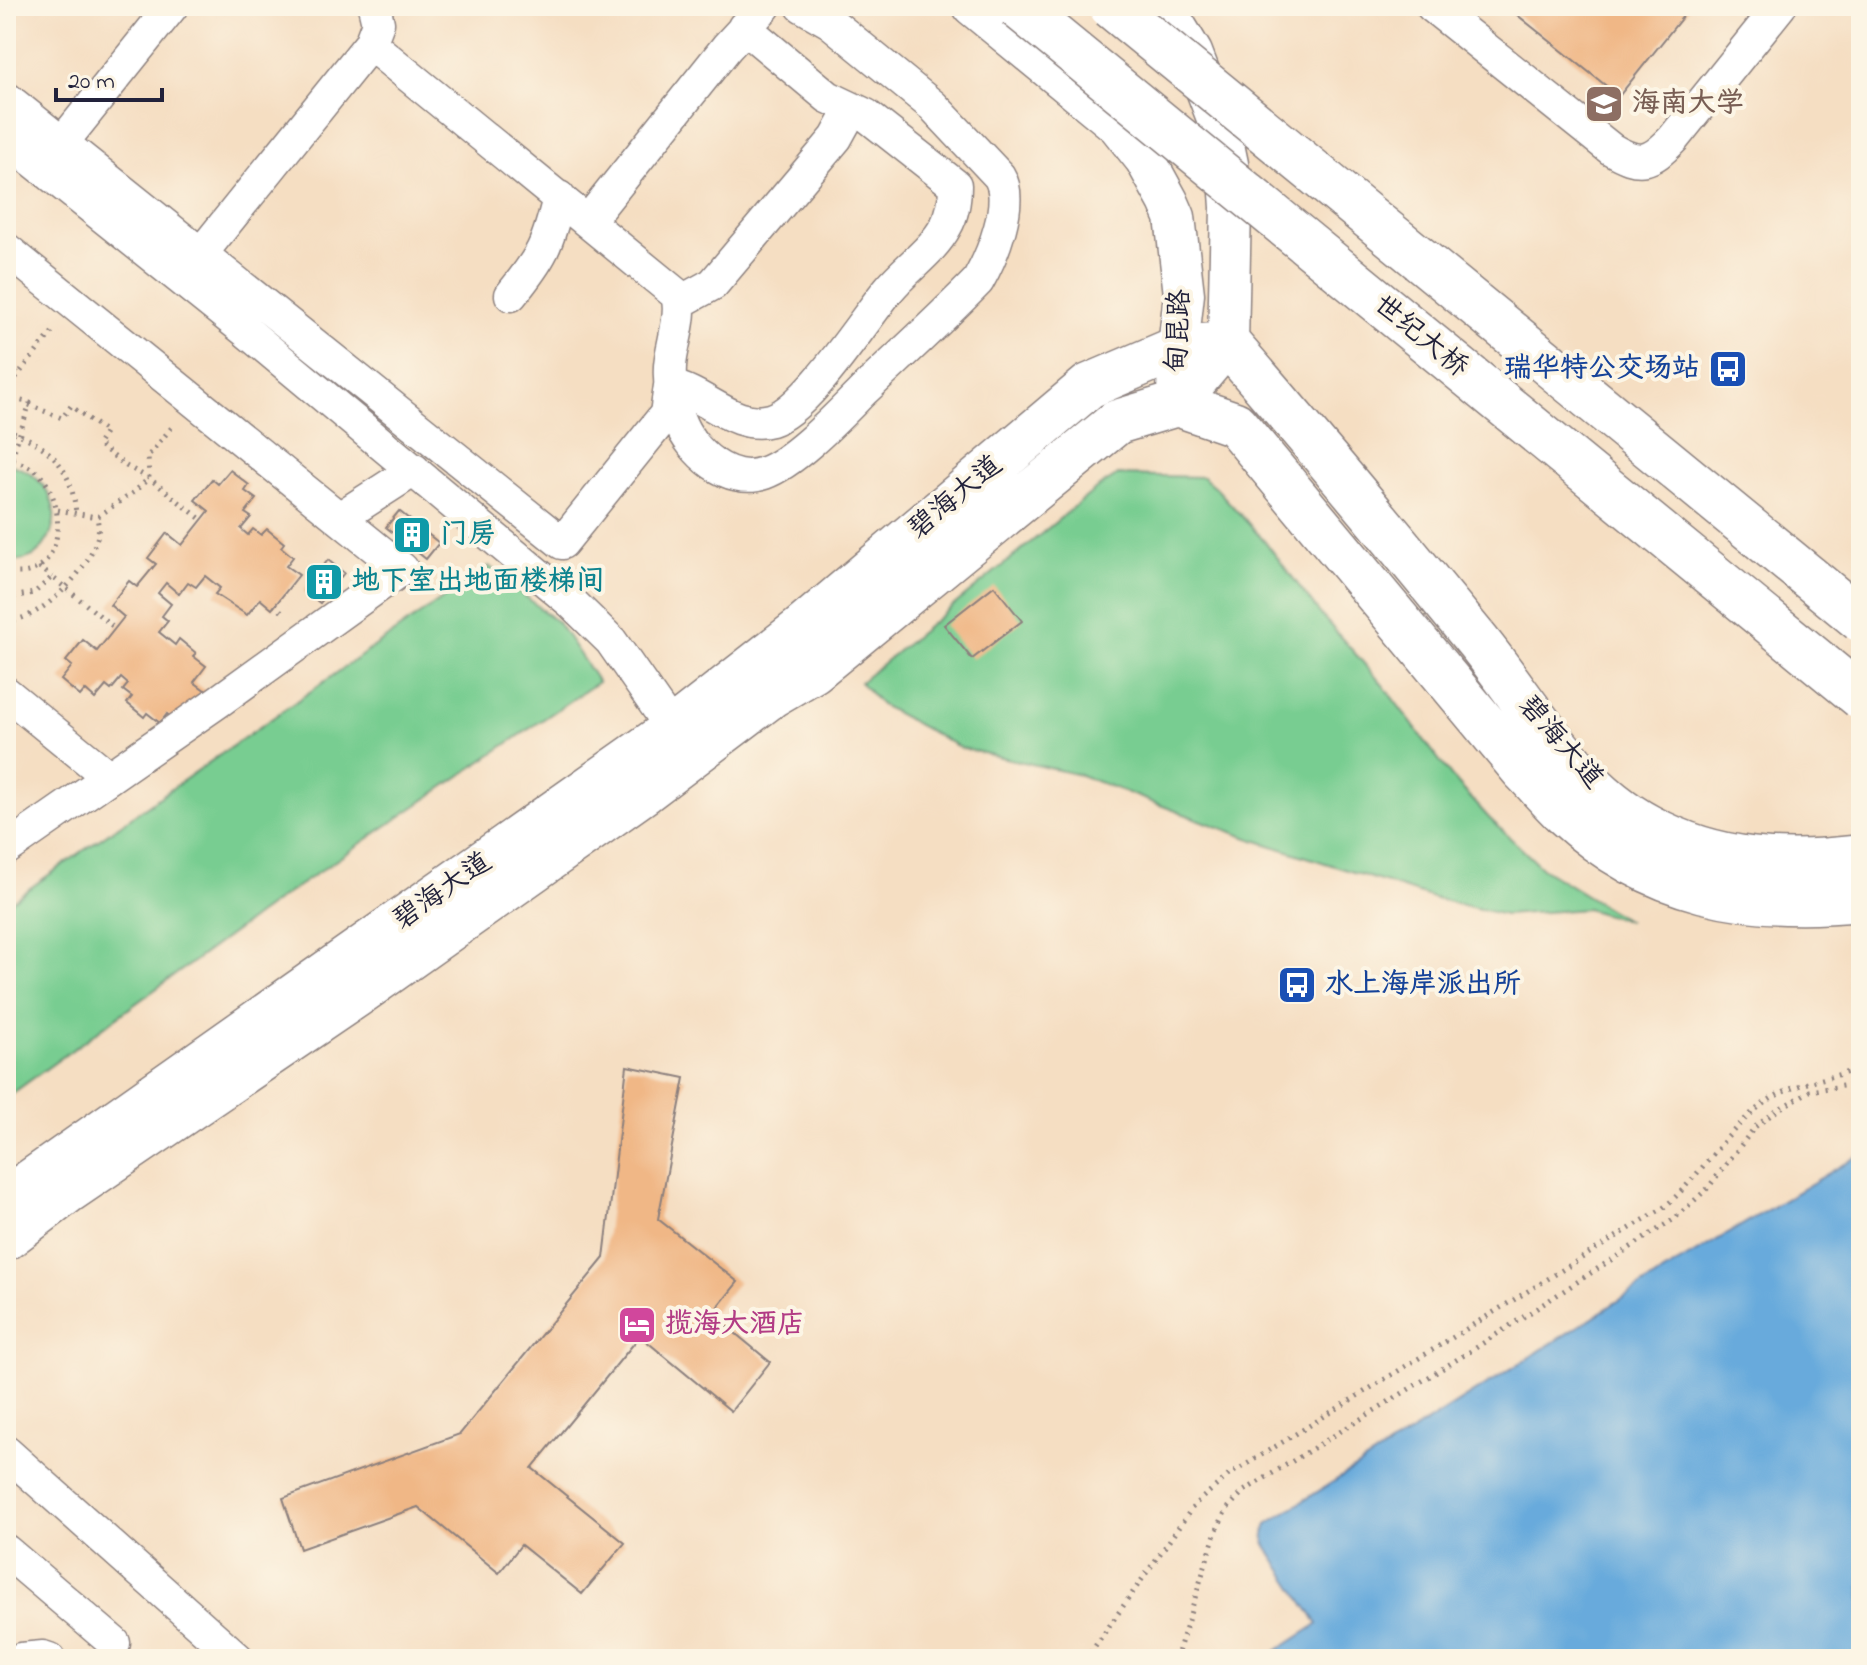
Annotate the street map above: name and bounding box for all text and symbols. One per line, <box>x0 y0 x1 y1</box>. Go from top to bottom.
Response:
scale bar <box>56 52 162 102</box>
text: 20 m <box>68 65 115 100</box>
school or university icon: 海南大学 <box>1583 83 1625 125</box>
place label: 海南大学 <box>1632 84 1744 125</box>
street label: 世纪大桥 <box>1364 286 1476 388</box>
street label: 甸昆路 <box>1158 288 1202 374</box>
bus stop icon: 瑞华特公交场站 <box>1707 348 1749 390</box>
place label: 瑞华特公交场站 <box>1504 349 1700 390</box>
street label: 碧海大道 <box>900 446 1012 550</box>
building icon: 门房 <box>391 514 433 556</box>
place label: 门房 <box>440 515 496 556</box>
building icon: 地下室出地面楼梯间 <box>303 561 345 603</box>
place label: 地下室出地面楼梯间 <box>352 562 604 603</box>
street label: 碧海大道 <box>1508 687 1612 799</box>
street label: 碧海大道 <box>385 843 501 941</box>
bus stop icon: 水上海岸派出所 <box>1276 964 1318 1006</box>
place label: 水上海岸派出所 <box>1325 965 1521 1006</box>
hotel icon: 揽海大酒店 <box>616 1304 658 1346</box>
place label: 揽海大酒店 <box>665 1305 805 1346</box>

